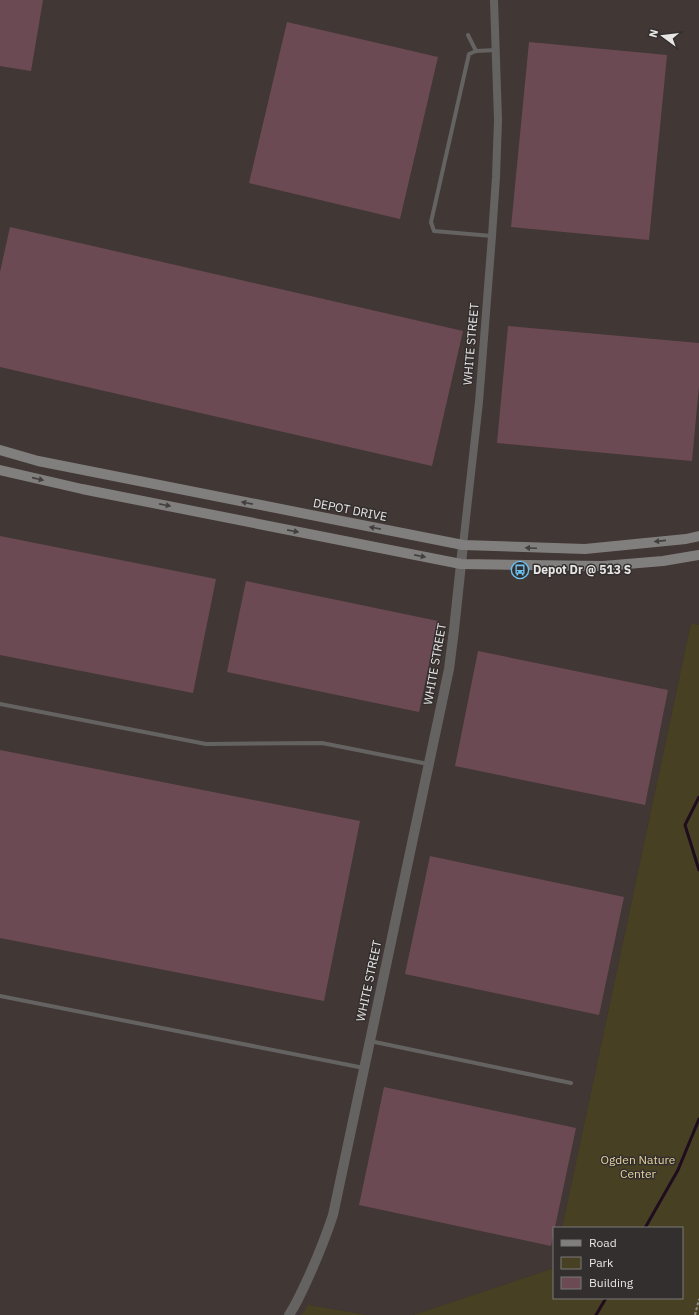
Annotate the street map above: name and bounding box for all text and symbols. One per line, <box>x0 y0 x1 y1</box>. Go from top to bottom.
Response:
north arrow <box>643 16 683 56</box>
text: N <box>646 28 661 39</box>
street label: WHITE STREET <box>459 302 482 386</box>
one-way arrow <box>32 476 44 482</box>
street label: DEPOT DRIVE <box>312 495 388 524</box>
one-way arrow <box>241 500 253 506</box>
one-way arrow <box>159 503 171 509</box>
one-way arrow <box>369 525 381 531</box>
one-way arrow <box>287 528 299 534</box>
one-way arrow <box>654 538 666 545</box>
one-way arrow <box>525 544 537 551</box>
one-way arrow <box>414 553 426 559</box>
bus stop icon: Depot Dr @ 513 S <box>510 560 530 580</box>
place label: Depot Dr @ 513 S <box>533 562 631 577</box>
street label: WHITE STREET <box>420 622 449 706</box>
street label: WHITE STREET <box>353 939 384 1023</box>
park label: Ogden Nature Center <box>601 1152 676 1181</box>
legend <box>553 1227 683 1299</box>
text: Road <box>589 1235 617 1250</box>
text: Park <box>589 1255 614 1270</box>
text: Building <box>589 1275 634 1290</box>

